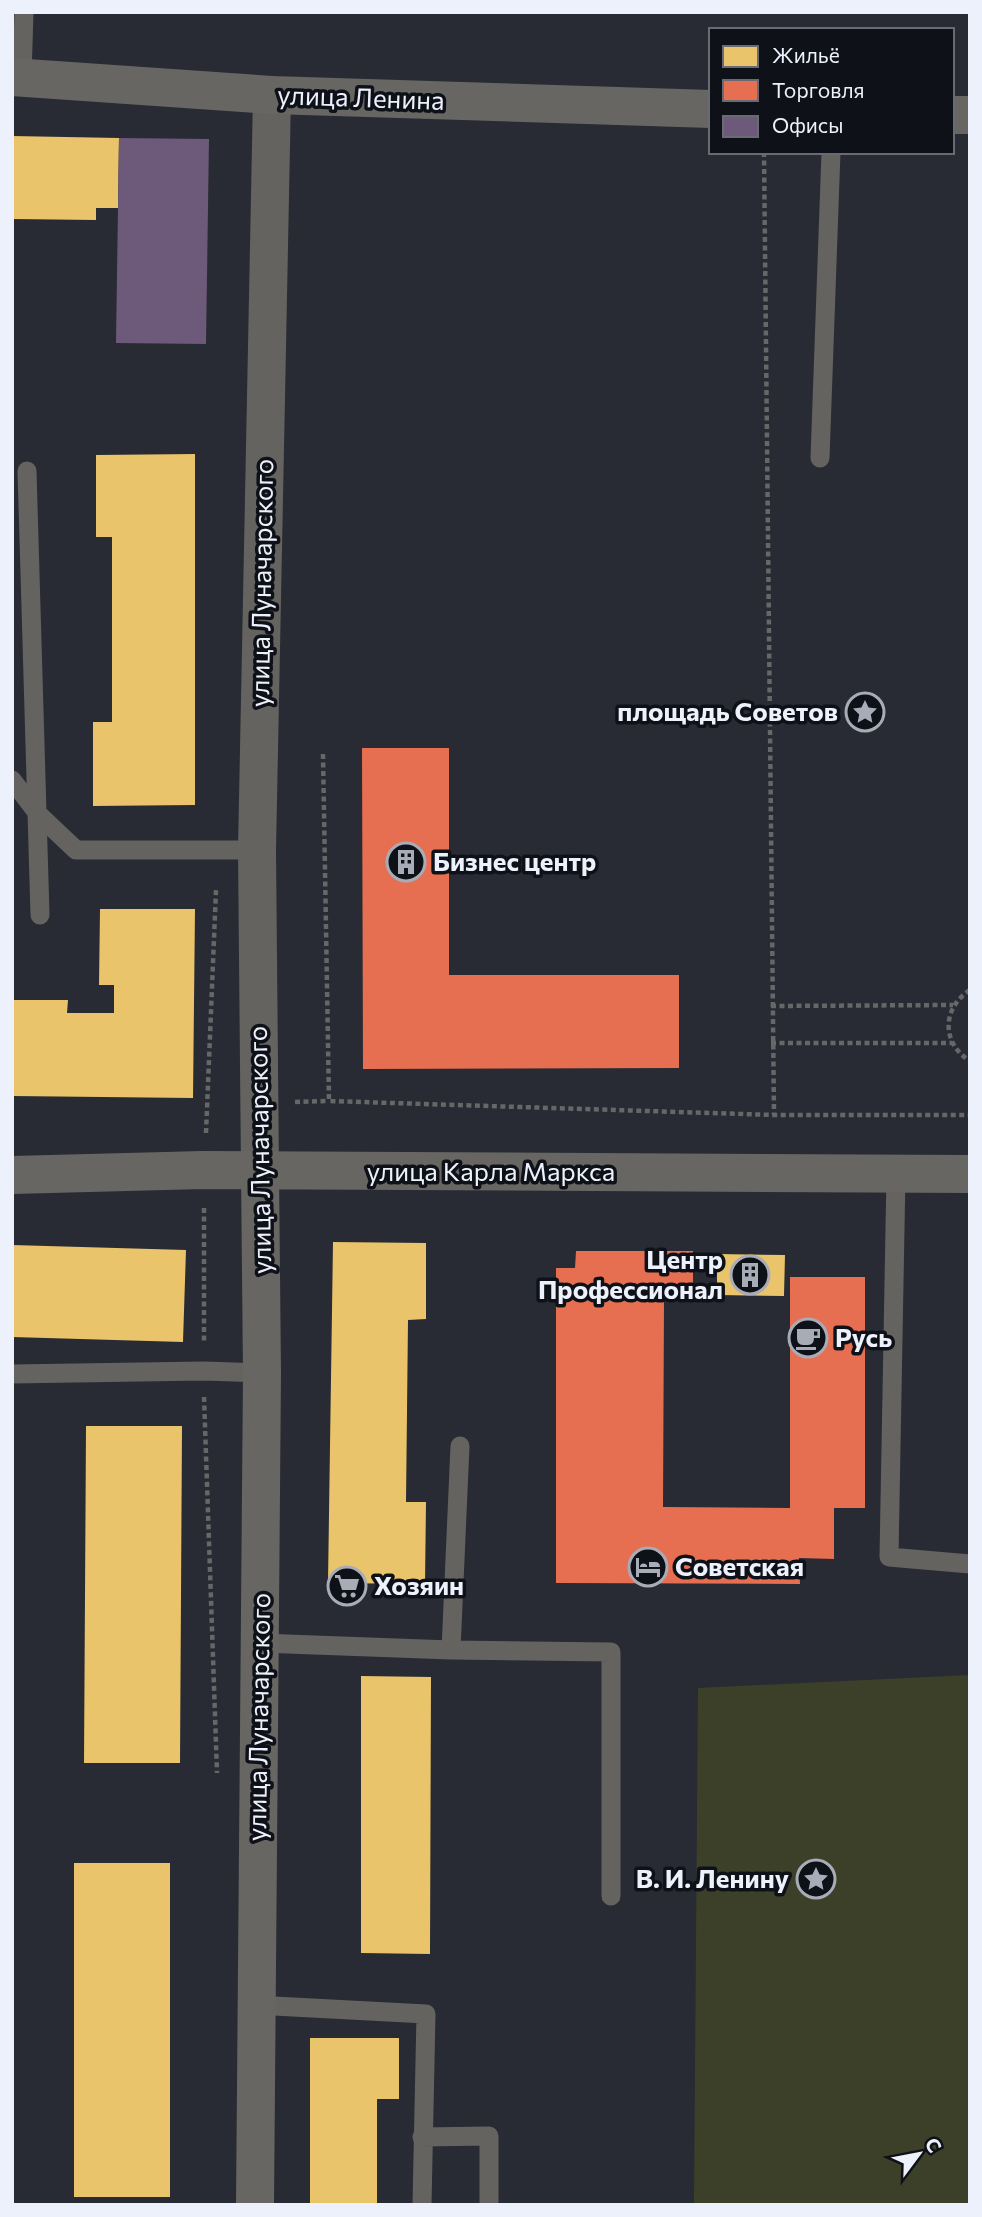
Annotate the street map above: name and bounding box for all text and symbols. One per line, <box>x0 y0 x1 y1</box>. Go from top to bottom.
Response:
legend <box>709 28 954 154</box>
text: Жильё <box>772 42 840 67</box>
text: Торговля <box>772 77 865 102</box>
street label: улица Ленина <box>277 78 445 115</box>
text: Офисы <box>772 112 843 137</box>
street label: улица Луначарского <box>243 459 278 707</box>
place icon: площадь Советов <box>844 691 886 733</box>
place label: площадь Советов <box>617 695 838 726</box>
building icon: Бизнес центр <box>385 841 427 883</box>
place label: Бизнес центр <box>433 845 596 876</box>
street label: улица Луначарского <box>241 1026 276 1274</box>
street label: улица Карла Маркса <box>367 1155 615 1186</box>
place label: Центр Профессионал <box>538 1243 723 1304</box>
building icon: Центр Профессионал <box>729 1254 771 1296</box>
cafe icon: Русь <box>787 1317 829 1359</box>
place label: Русь <box>835 1321 892 1352</box>
hotel icon: Советская <box>627 1546 669 1588</box>
place label: Советская <box>675 1550 804 1581</box>
supermarket icon: Хозяин <box>326 1565 368 1607</box>
place label: Хозяин <box>374 1569 464 1600</box>
street label: улица Луначарского <box>240 1593 275 1841</box>
place icon: В. И. Ленину <box>795 1858 837 1900</box>
place label: В. И. Ленину <box>636 1862 789 1893</box>
north arrow <box>884 2119 954 2189</box>
text: С <box>921 2133 947 2156</box>

